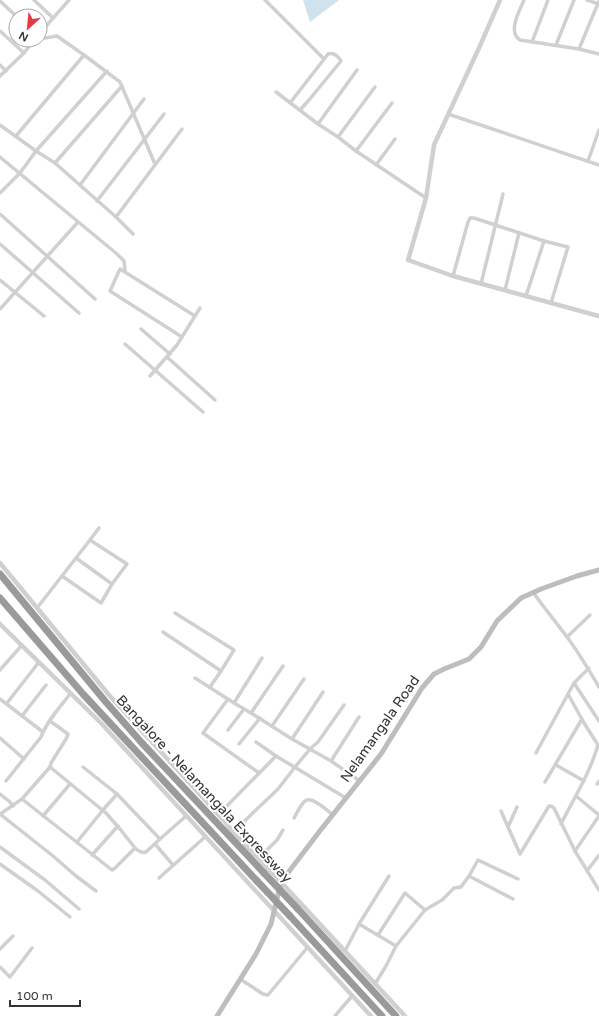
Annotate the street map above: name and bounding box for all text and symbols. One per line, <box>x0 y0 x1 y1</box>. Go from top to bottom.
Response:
north arrow <box>8 8 48 48</box>
text: N <box>17 29 31 44</box>
street label: Nelamangala Road <box>337 672 423 786</box>
street label: Bangalore - Nelamangala Expressway <box>112 692 296 887</box>
scale bar <box>10 982 80 1008</box>
text: 100 m <box>16 989 53 1003</box>

